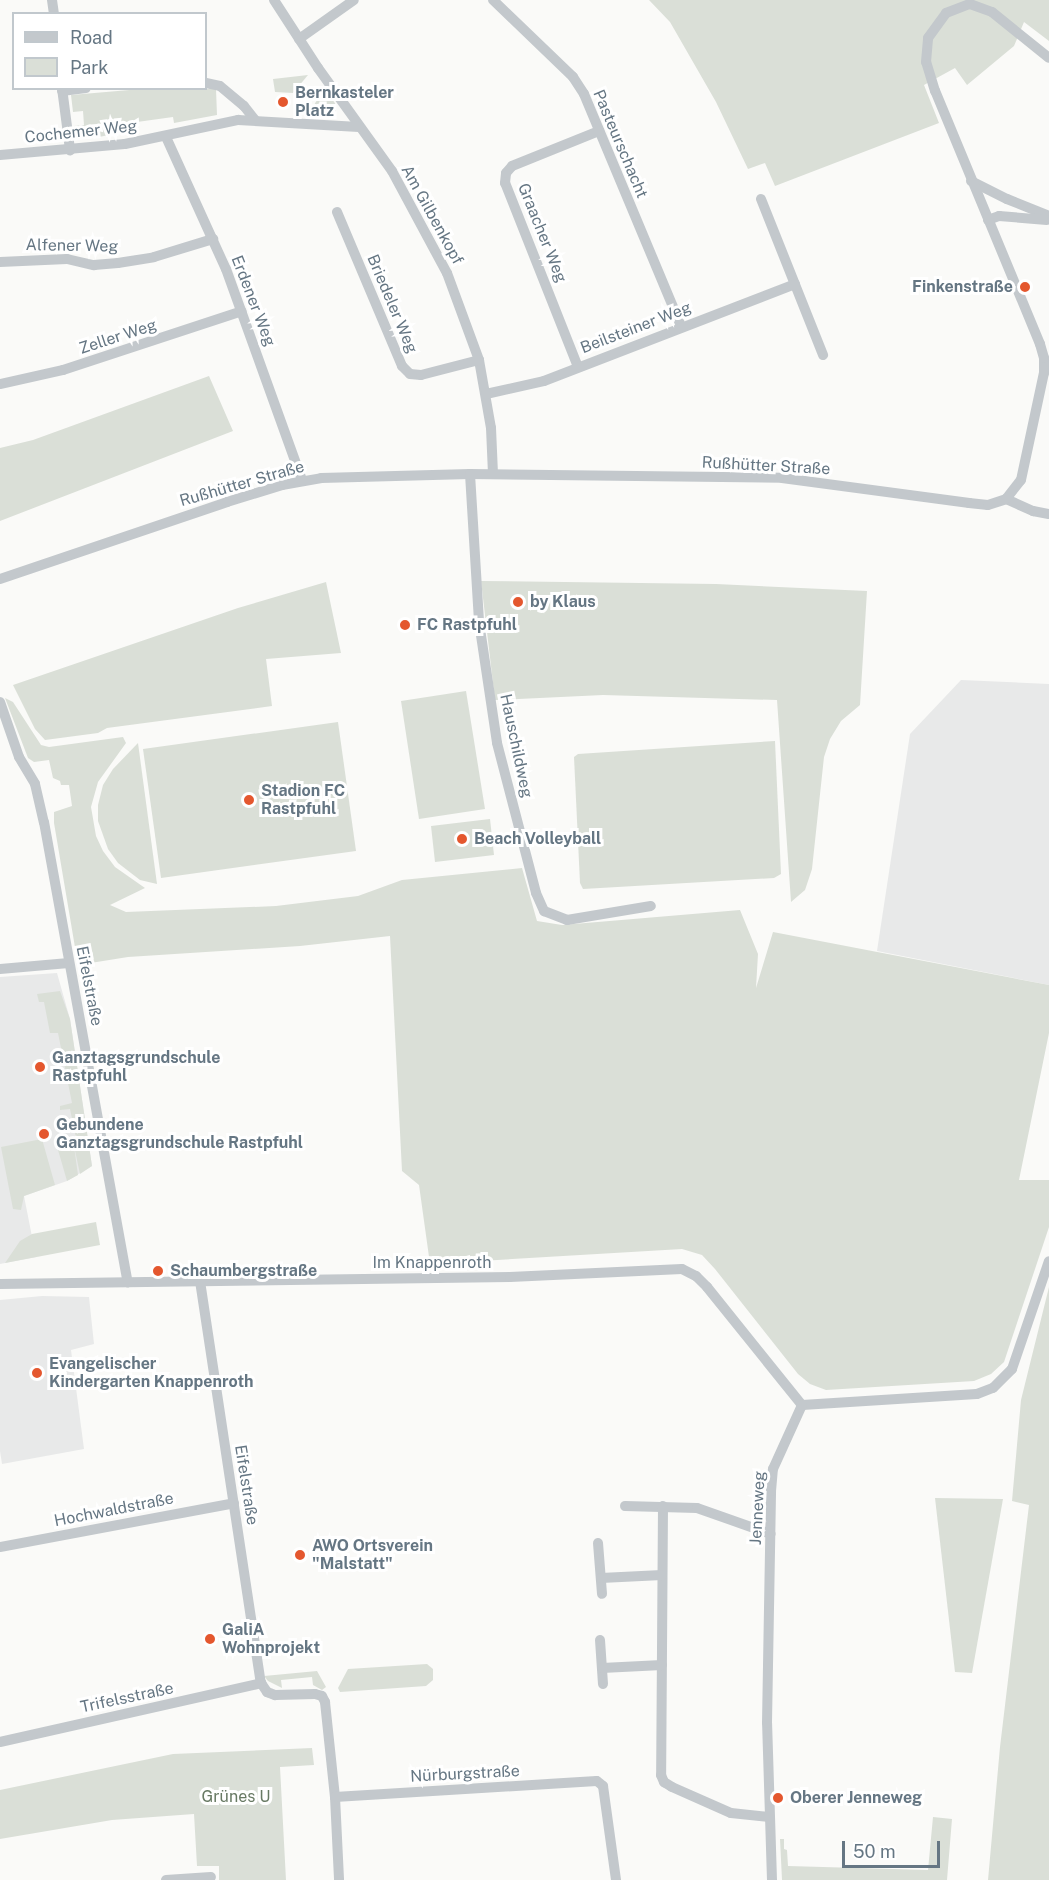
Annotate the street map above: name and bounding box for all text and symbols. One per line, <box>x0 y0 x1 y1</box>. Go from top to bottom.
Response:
legend <box>12 12 207 90</box>
text: Road <box>70 27 113 48</box>
text: Park <box>70 57 108 78</box>
place label: Bernkasteler Platz <box>295 83 394 121</box>
street label: Pasteurschacht <box>589 87 651 201</box>
marker: Bernkasteler Platz <box>276 95 290 109</box>
street label: Cochemer Weg <box>24 117 138 147</box>
street label: Am Gilbenkopf <box>397 162 467 268</box>
street label: Graacher Weg <box>513 180 571 286</box>
street label: Alfener Weg <box>25 236 119 256</box>
street label: Briedeler Weg <box>362 252 422 356</box>
street label: Erdener Weg <box>227 253 279 349</box>
place label: Finkenstraße <box>912 277 1013 297</box>
marker: Finkenstraße <box>1018 280 1032 294</box>
street label: Beilsteiner Weg <box>578 298 694 358</box>
street label: Zeller Weg <box>77 315 159 359</box>
street label: Rußhütter Straße <box>701 453 831 479</box>
street label: Rußhütter Straße <box>178 457 306 511</box>
place label: by Klaus <box>530 592 596 612</box>
marker: by Klaus <box>511 595 525 609</box>
place label: FC Rastpfuhl <box>417 615 517 635</box>
marker: FC Rastpfuhl <box>398 618 412 632</box>
street label: Hauschildweg <box>496 692 536 800</box>
place label: Stadion FC Rastpfuhl <box>261 781 345 819</box>
marker: Stadion FC Rastpfuhl <box>242 793 256 807</box>
place label: Beach Volleyball <box>474 829 602 849</box>
marker: Beach Volleyball <box>455 832 469 846</box>
street label: Eifelstraße <box>72 944 106 1028</box>
place label: Ganztagsgrundschule Rastpfuhl <box>52 1048 220 1086</box>
marker: Ganztagsgrundschule Rastpfuhl <box>33 1060 47 1074</box>
place label: Gebundene Ganztagsgrundschule Rastpfuhl <box>56 1115 303 1153</box>
marker: Gebundene Ganztagsgrundschule Rastpfuhl <box>37 1127 51 1141</box>
street label: Im Knappenroth <box>373 1253 491 1273</box>
place label: Schaumbergstraße <box>170 1261 317 1281</box>
marker: Schaumbergstraße <box>151 1264 165 1278</box>
place label: Evangelischer Kindergarten Knappenroth <box>49 1354 254 1392</box>
marker: Evangelischer Kindergarten Knappenroth <box>30 1366 44 1380</box>
street label: Eifelstraße <box>230 1443 262 1527</box>
street label: Jenneweg <box>746 1471 770 1545</box>
street label: Hochwaldstraße <box>53 1489 175 1531</box>
place label: AWO Ortsverein "Malstatt" <box>312 1536 433 1574</box>
marker: AWO Ortsverein "Malstatt" <box>293 1548 307 1562</box>
place label: GaliA Wohnprojekt <box>222 1620 320 1658</box>
marker: GaliA Wohnprojekt <box>203 1632 217 1646</box>
street label: Trifelsstraße <box>79 1679 175 1717</box>
street label: Nürburgstraße <box>410 1762 520 1786</box>
park label: Grünes U <box>202 1787 270 1807</box>
place label: Oberer Jenneweg <box>790 1788 922 1808</box>
marker: Oberer Jenneweg <box>771 1791 785 1805</box>
scale bar <box>845 1829 942 1867</box>
text: 50 m <box>853 1841 896 1862</box>

